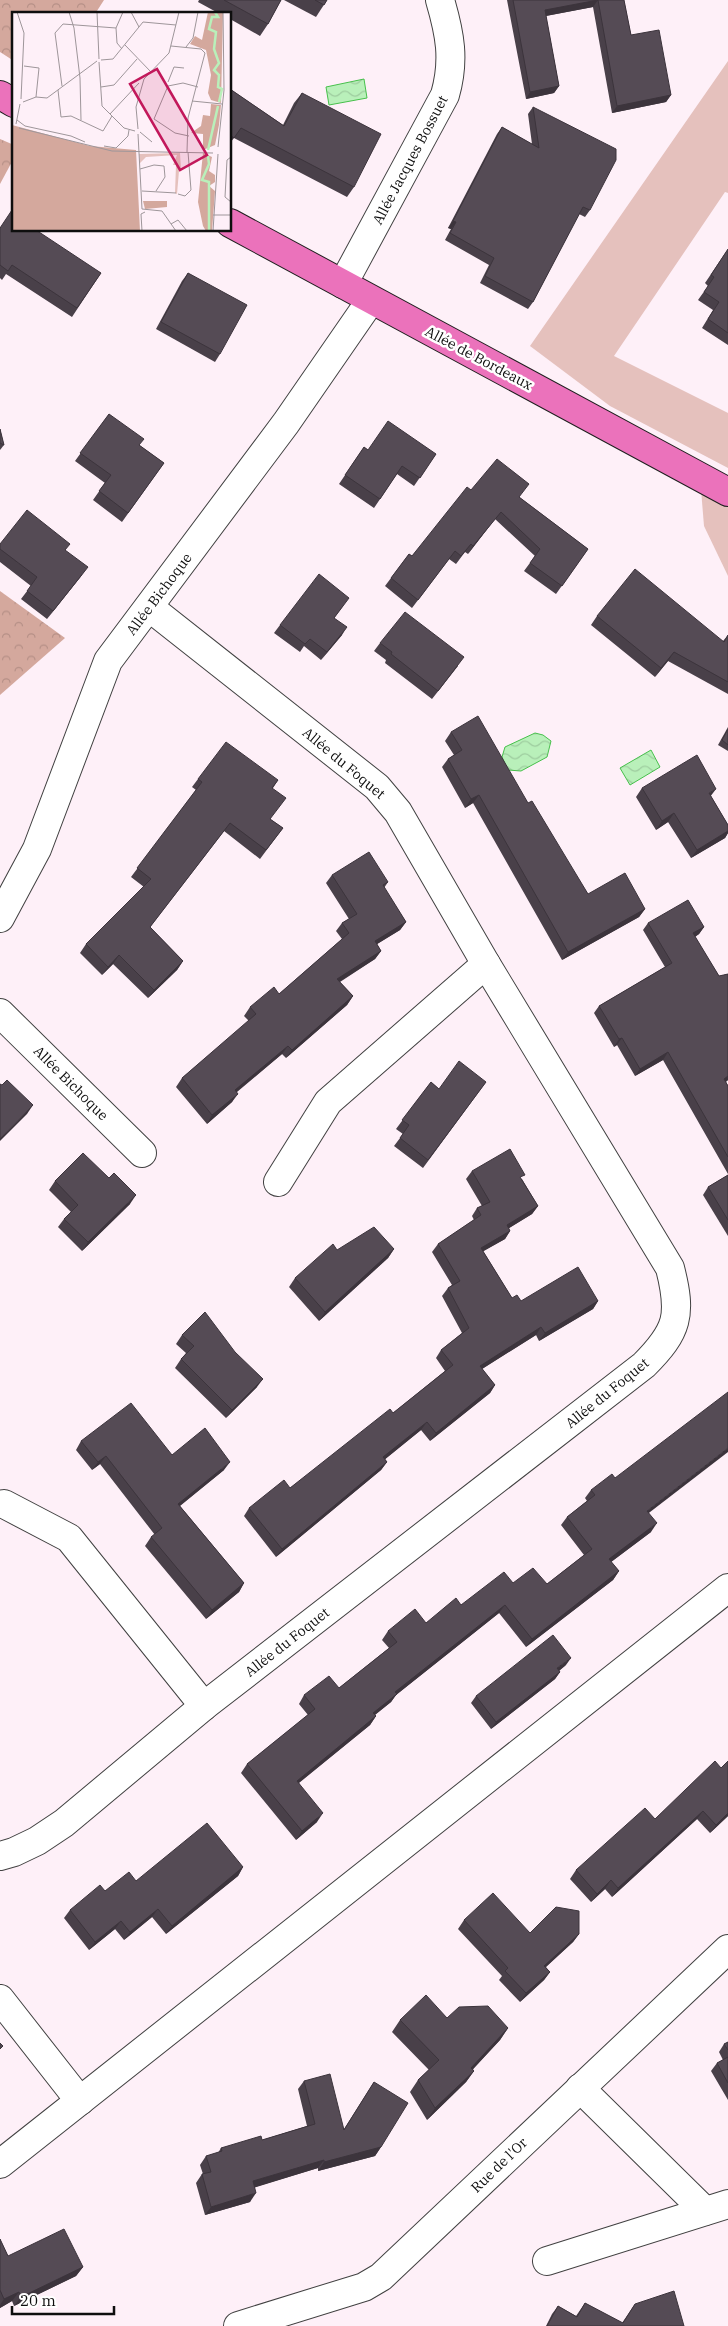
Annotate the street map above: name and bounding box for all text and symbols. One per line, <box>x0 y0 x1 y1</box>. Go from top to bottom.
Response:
inset map <box>12 12 231 231</box>
street label: Allée Jacques Bossuet <box>368 92 452 228</box>
street label: Allée de Bordeaux <box>422 322 536 394</box>
street label: Allée Bichoque <box>122 549 196 639</box>
street label: Allée du Foquet <box>299 723 389 803</box>
street label: Allée Bichoque <box>30 1042 112 1124</box>
street label: Allée du Foquet <box>562 1354 652 1432</box>
street label: Allée du Foquet <box>241 1603 333 1681</box>
street label: Rue de l'Or <box>467 2133 532 2196</box>
scale bar <box>12 2284 115 2316</box>
text: 20 m <box>20 2291 56 2310</box>

